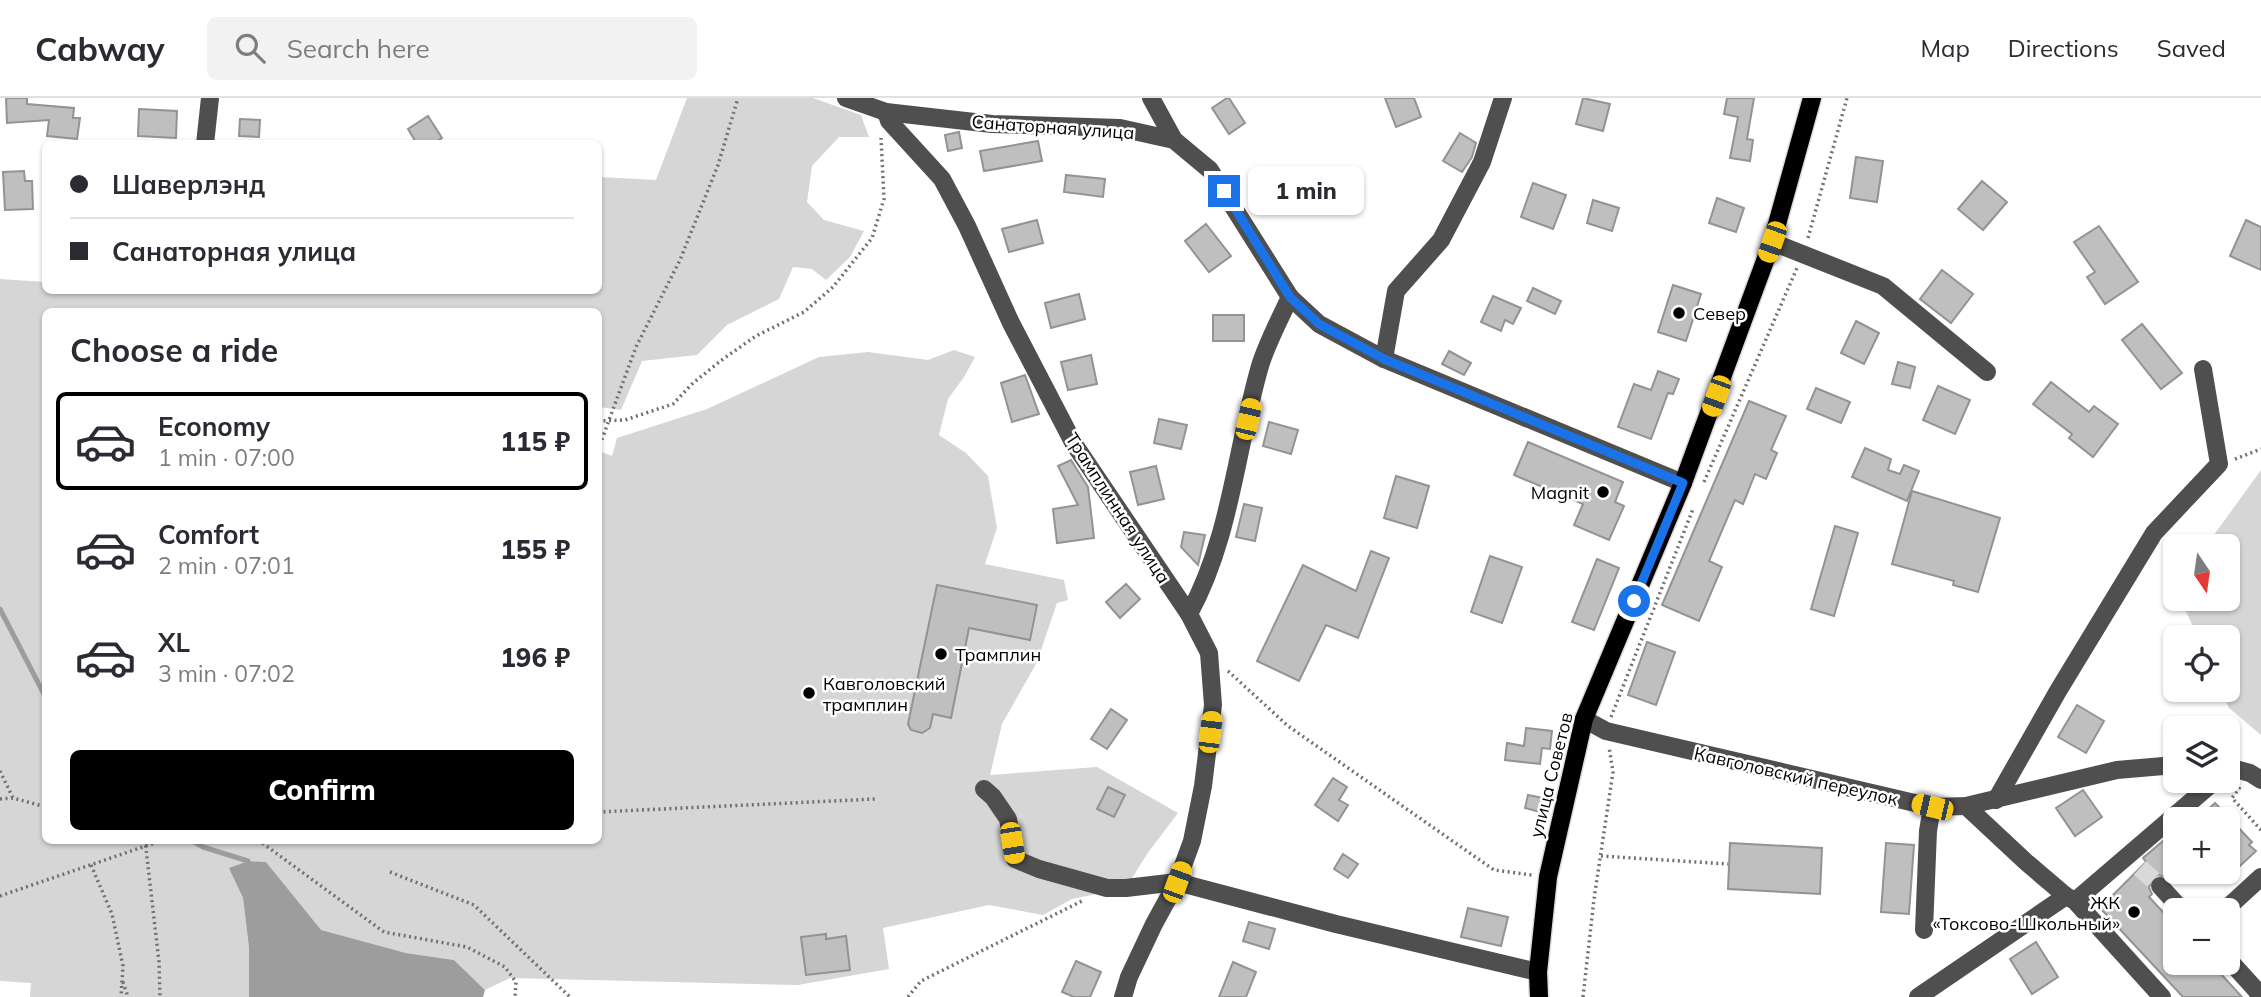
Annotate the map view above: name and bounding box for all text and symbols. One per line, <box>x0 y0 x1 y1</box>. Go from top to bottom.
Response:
search box <box>207 17 697 80</box>
text: Cabway <box>35 28 165 69</box>
icon: search <box>231 29 269 67</box>
text: Search here <box>287 32 430 65</box>
text: Map <box>1920 33 1970 63</box>
text: Directions <box>2008 33 2119 63</box>
text: Saved <box>2157 33 2226 63</box>
street label: Санаторная улица <box>971 110 1135 144</box>
callout: 1 min <box>1248 166 1364 216</box>
text: Шаверлэнд <box>112 168 265 201</box>
route end <box>1208 175 1240 207</box>
text: 1 min <box>1275 176 1337 205</box>
car <box>1756 219 1789 265</box>
text: Санаторная улица <box>112 235 356 268</box>
place label: Север <box>1693 302 1746 325</box>
marker: Север <box>1671 305 1687 321</box>
text: Choose a ride <box>70 330 278 370</box>
car <box>1699 373 1734 419</box>
car <box>1234 396 1263 442</box>
icon: car <box>74 410 137 473</box>
text: Economy <box>158 410 270 443</box>
text: 115 ₽ <box>500 425 570 458</box>
street label: Трамплинная улица <box>1061 428 1175 588</box>
text: 1 min · 07:00 <box>158 443 295 472</box>
place label: Magnit <box>1531 481 1589 504</box>
marker: Magnit <box>1595 484 1611 500</box>
icon: car <box>74 518 137 581</box>
text: Comfort <box>158 518 259 551</box>
text: 155 ₽ <box>500 533 570 566</box>
north arrow <box>2163 534 2240 611</box>
map controls <box>2163 534 2240 975</box>
text: 2 min · 07:01 <box>158 551 295 580</box>
route start <box>1618 585 1650 617</box>
button: locate <box>2163 625 2240 702</box>
icon: car <box>74 626 137 689</box>
text: XL <box>158 626 190 659</box>
text: 196 ₽ <box>500 641 570 674</box>
place label: Трамплин <box>955 643 1041 666</box>
marker: Трамплин <box>933 646 949 662</box>
text: 3 min · 07:02 <box>158 659 295 688</box>
place label: Кавголовский трамплин <box>823 672 945 716</box>
marker: Кавголовский трамплин <box>801 685 817 701</box>
car <box>1198 710 1223 754</box>
street label: улица Советов <box>1524 710 1578 840</box>
button: layers <box>2163 716 2240 793</box>
street label: Кавголовский переулок <box>1692 741 1900 811</box>
button: Confirm <box>70 750 574 830</box>
car <box>1910 792 1955 822</box>
button: + <box>2163 807 2240 884</box>
car <box>999 821 1026 865</box>
car <box>1160 859 1195 905</box>
place label: ЖК «Токсово-Школьный» <box>1933 891 2120 935</box>
button: − <box>2163 898 2240 975</box>
marker: ЖК «Токсово-Школьный» <box>2126 904 2142 920</box>

